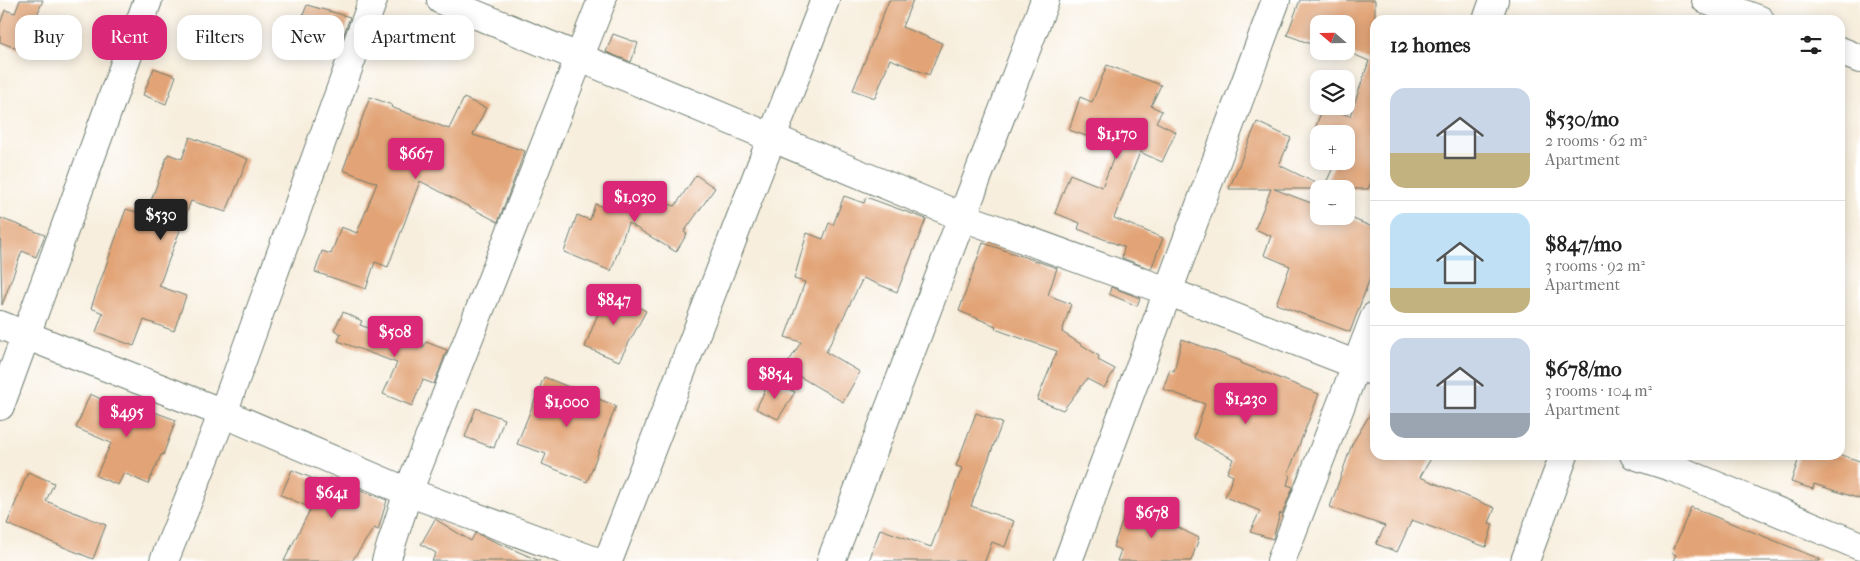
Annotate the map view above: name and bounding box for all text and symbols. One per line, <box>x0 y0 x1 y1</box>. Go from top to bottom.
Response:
chip: Buy <box>15 15 82 60</box>
chip: Rent <box>92 15 167 60</box>
chip: Filters <box>177 15 262 60</box>
chip: New <box>272 15 344 60</box>
chip: Apartment <box>354 15 474 60</box>
north arrow <box>1310 15 1355 60</box>
map controls <box>1310 15 1355 225</box>
icon: filters <box>1797 31 1825 59</box>
text: 12 homes <box>1390 33 1471 57</box>
button: layers <box>1310 70 1355 115</box>
text: $530/mo <box>1545 107 1619 131</box>
icon: home <box>1430 108 1490 168</box>
pin: $1,170 <box>1076 118 1158 160</box>
text: $1,170 <box>1097 124 1137 143</box>
button: + <box>1310 125 1355 170</box>
text: 2 rooms · 62 m² <box>1545 131 1647 150</box>
pin: $667 <box>386 138 446 180</box>
text: $667 <box>399 144 433 163</box>
text: Apartment <box>1545 150 1620 169</box>
pin: $1,030 <box>594 180 676 223</box>
button: − <box>1310 180 1355 225</box>
text: $1,030 <box>614 187 656 206</box>
pin: $530 <box>131 198 191 241</box>
text: $530 <box>145 205 177 224</box>
text: $847/mo <box>1545 232 1622 256</box>
icon: home <box>1430 233 1490 293</box>
text: 3 rooms · 92 m² <box>1545 256 1645 275</box>
text: Apartment <box>1545 275 1620 294</box>
pin: $847 <box>584 284 644 326</box>
text: $847 <box>597 290 631 309</box>
pin: $508 <box>365 316 425 358</box>
text: $508 <box>379 322 411 341</box>
text: $678/mo <box>1545 357 1622 381</box>
pin: $854 <box>745 358 805 400</box>
icon: home <box>1430 358 1490 418</box>
text: $854 <box>758 364 792 383</box>
text: 3 rooms · 104 m² <box>1545 381 1652 400</box>
pin: $1,230 <box>1205 382 1287 425</box>
pin: $1,000 <box>526 386 608 428</box>
text: $1,230 <box>1225 389 1267 408</box>
text: $1,000 <box>545 392 589 411</box>
pin: $495 <box>97 396 157 438</box>
text: Apartment <box>1545 400 1620 419</box>
text: $495 <box>110 402 144 421</box>
pin: $641 <box>302 476 362 519</box>
text: $641 <box>316 483 348 502</box>
pin: $678 <box>1122 496 1182 539</box>
text: $678 <box>1135 503 1169 522</box>

